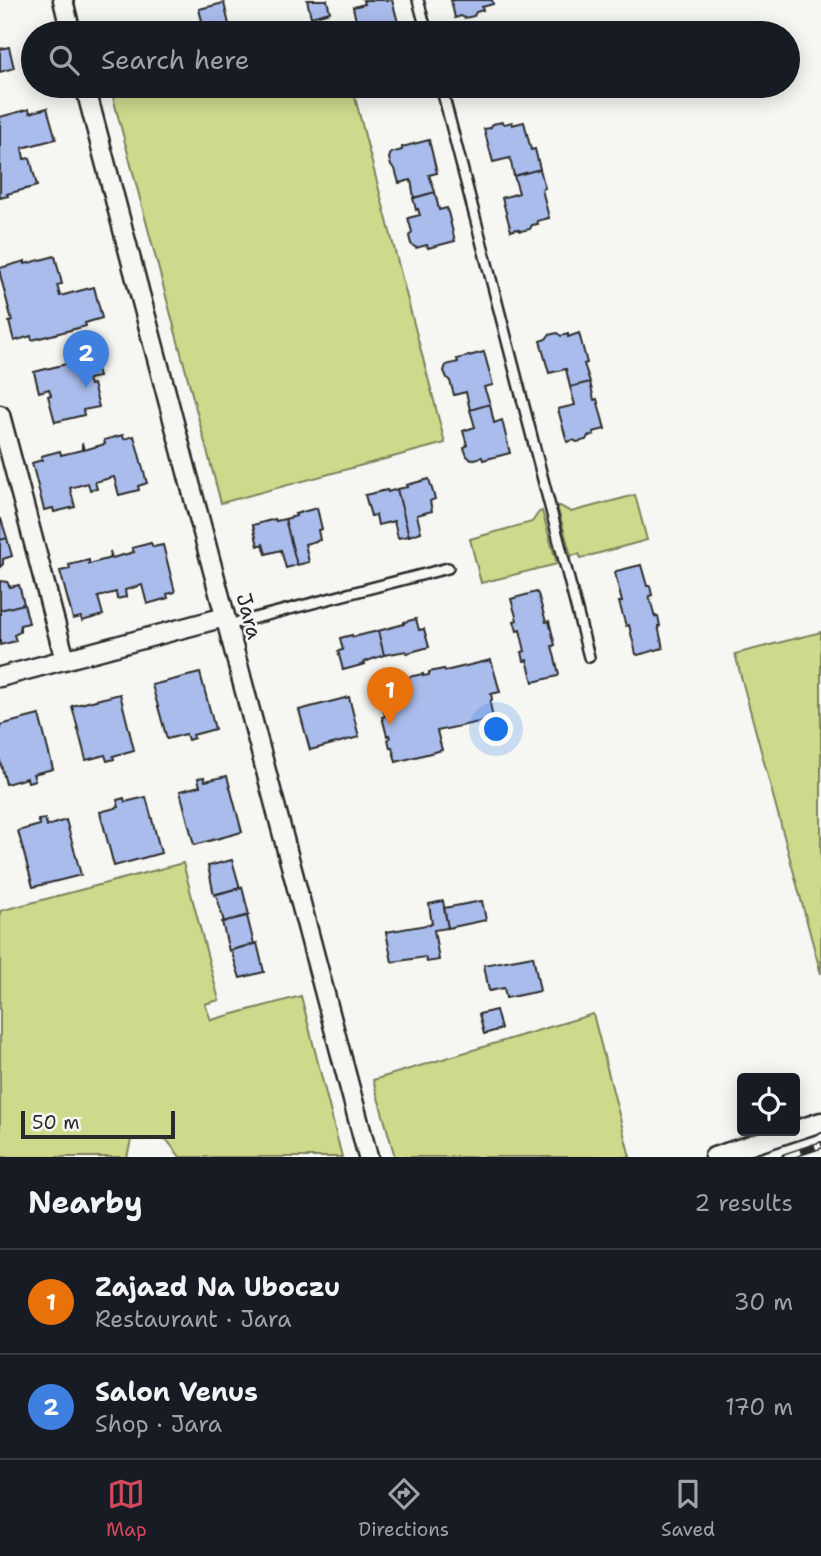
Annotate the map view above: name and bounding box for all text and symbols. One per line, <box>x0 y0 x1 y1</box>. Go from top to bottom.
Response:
search box <box>21 21 800 98</box>
icon: search <box>45 41 83 79</box>
text: Search here <box>101 42 250 77</box>
pin: 2 <box>63 330 109 388</box>
street label: Jara <box>229 590 269 642</box>
pin: 1 <box>367 667 413 725</box>
your location <box>479 712 513 746</box>
map controls <box>737 1073 800 1136</box>
button: locate <box>737 1073 800 1136</box>
scale bar <box>21 1108 175 1140</box>
text: 50 m <box>32 1110 80 1135</box>
text: Nearby <box>28 1182 143 1223</box>
text: 2 results <box>694 1188 793 1218</box>
text: Zajazd Na Uboczu <box>95 1269 340 1304</box>
text: 1 <box>46 1287 56 1317</box>
text: 30 m <box>734 1287 793 1317</box>
text: Restaurant · Jara <box>95 1304 291 1334</box>
text: Salon Venus <box>95 1374 258 1409</box>
text: 2 <box>43 1392 59 1422</box>
text: 170 m <box>725 1392 793 1422</box>
text: Shop · Jara <box>95 1409 222 1439</box>
tab: Map <box>106 1475 147 1542</box>
tab: Directions <box>359 1475 449 1542</box>
tab: Saved <box>661 1475 715 1542</box>

